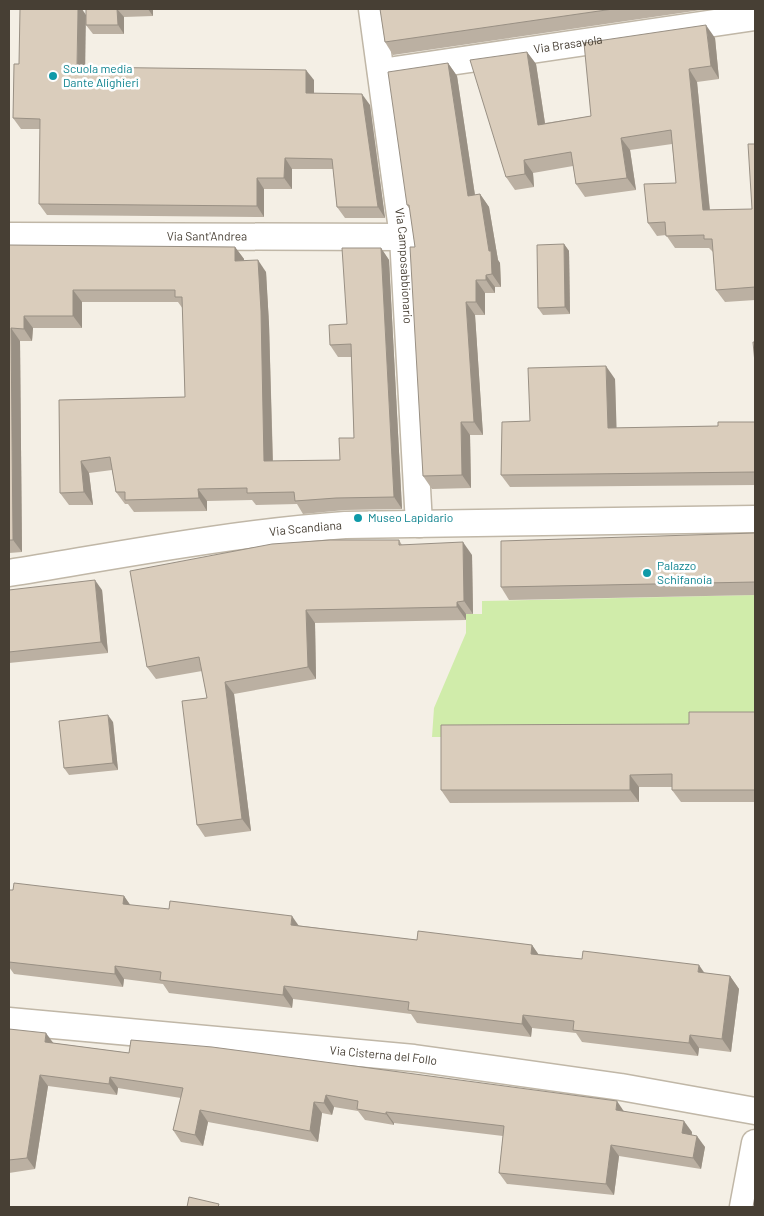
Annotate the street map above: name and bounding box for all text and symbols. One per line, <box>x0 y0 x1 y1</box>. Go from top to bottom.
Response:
street label: Via Brasavola <box>532 32 603 55</box>
place label: Scuola media Dante Alighieri <box>63 61 139 89</box>
marker: Scuola media Dante Alighieri <box>47 70 59 82</box>
street label: Via Camposabbionario <box>393 207 416 324</box>
street label: Via Sant'Andrea <box>167 228 247 243</box>
place label: Museo Lapidario <box>368 510 453 524</box>
marker: Museo Lapidario <box>352 512 364 524</box>
street label: Via Scandiana <box>268 517 342 538</box>
place label: Palazzo Schifanoia <box>657 558 712 586</box>
marker: Palazzo Schifanoia <box>641 567 653 579</box>
street label: Via Cisterna del Follo <box>329 1042 438 1067</box>

